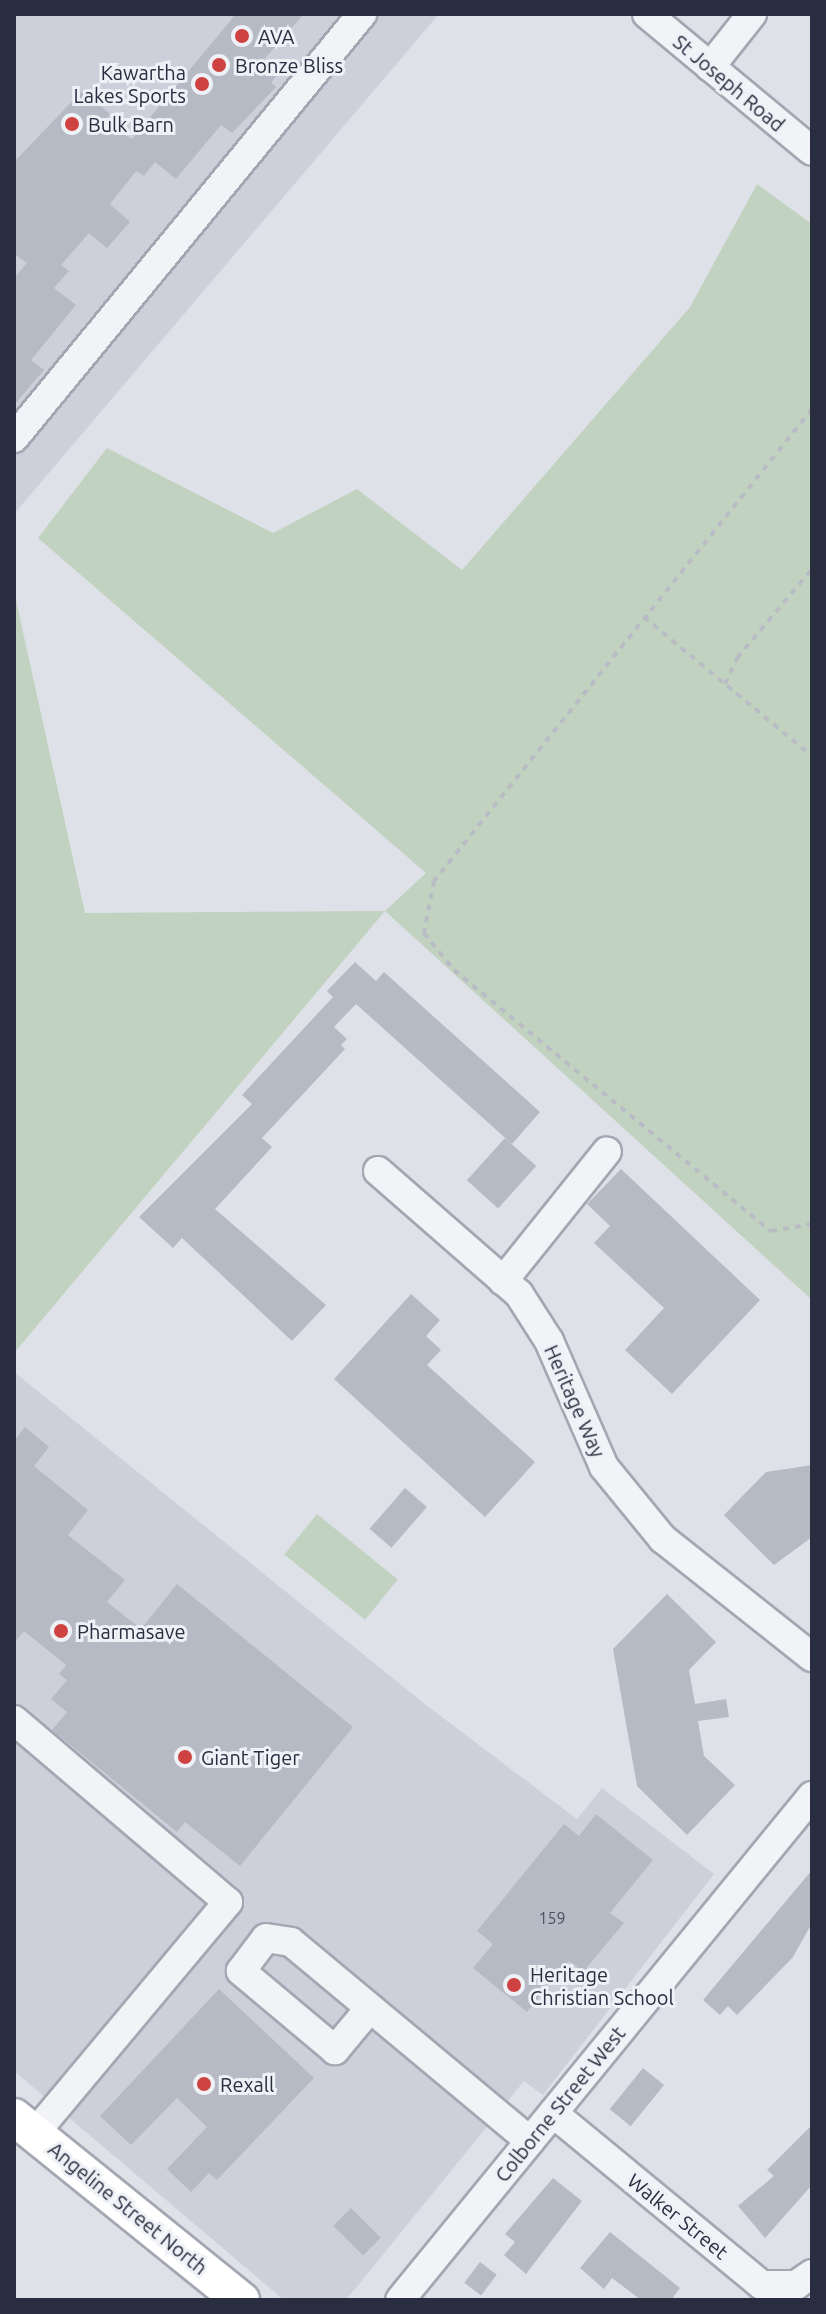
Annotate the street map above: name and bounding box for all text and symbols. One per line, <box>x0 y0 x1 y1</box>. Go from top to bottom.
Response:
place label: AVA <box>258 24 295 48</box>
marker: AVA <box>233 27 251 45</box>
street label: St Joseph Road <box>668 29 790 137</box>
place label: Bronze Bliss <box>235 53 343 77</box>
marker: Bronze Bliss <box>210 56 228 74</box>
place label: Kawartha Lakes Sports <box>73 60 186 107</box>
marker: Kawartha Lakes Sports <box>193 75 211 93</box>
place label: Bulk Barn <box>88 112 174 136</box>
marker: Bulk Barn <box>63 115 81 133</box>
street label: Heritage Way <box>540 1341 610 1461</box>
place label: Pharmasave <box>77 1619 185 1643</box>
marker: Pharmasave <box>52 1622 70 1640</box>
place label: Giant Tiger <box>201 1745 300 1769</box>
marker: Giant Tiger <box>176 1748 194 1766</box>
house number: 159 <box>538 1908 566 1928</box>
place label: Heritage Christian School <box>530 1962 674 2009</box>
marker: Heritage Christian School <box>505 1976 523 1994</box>
street label: Colborne Street West <box>490 2021 630 2187</box>
place label: Rexall <box>220 2072 274 2096</box>
marker: Rexall <box>195 2075 213 2093</box>
street label: Angeline Street North <box>44 2137 212 2279</box>
street label: Walker Street <box>623 2168 733 2264</box>

